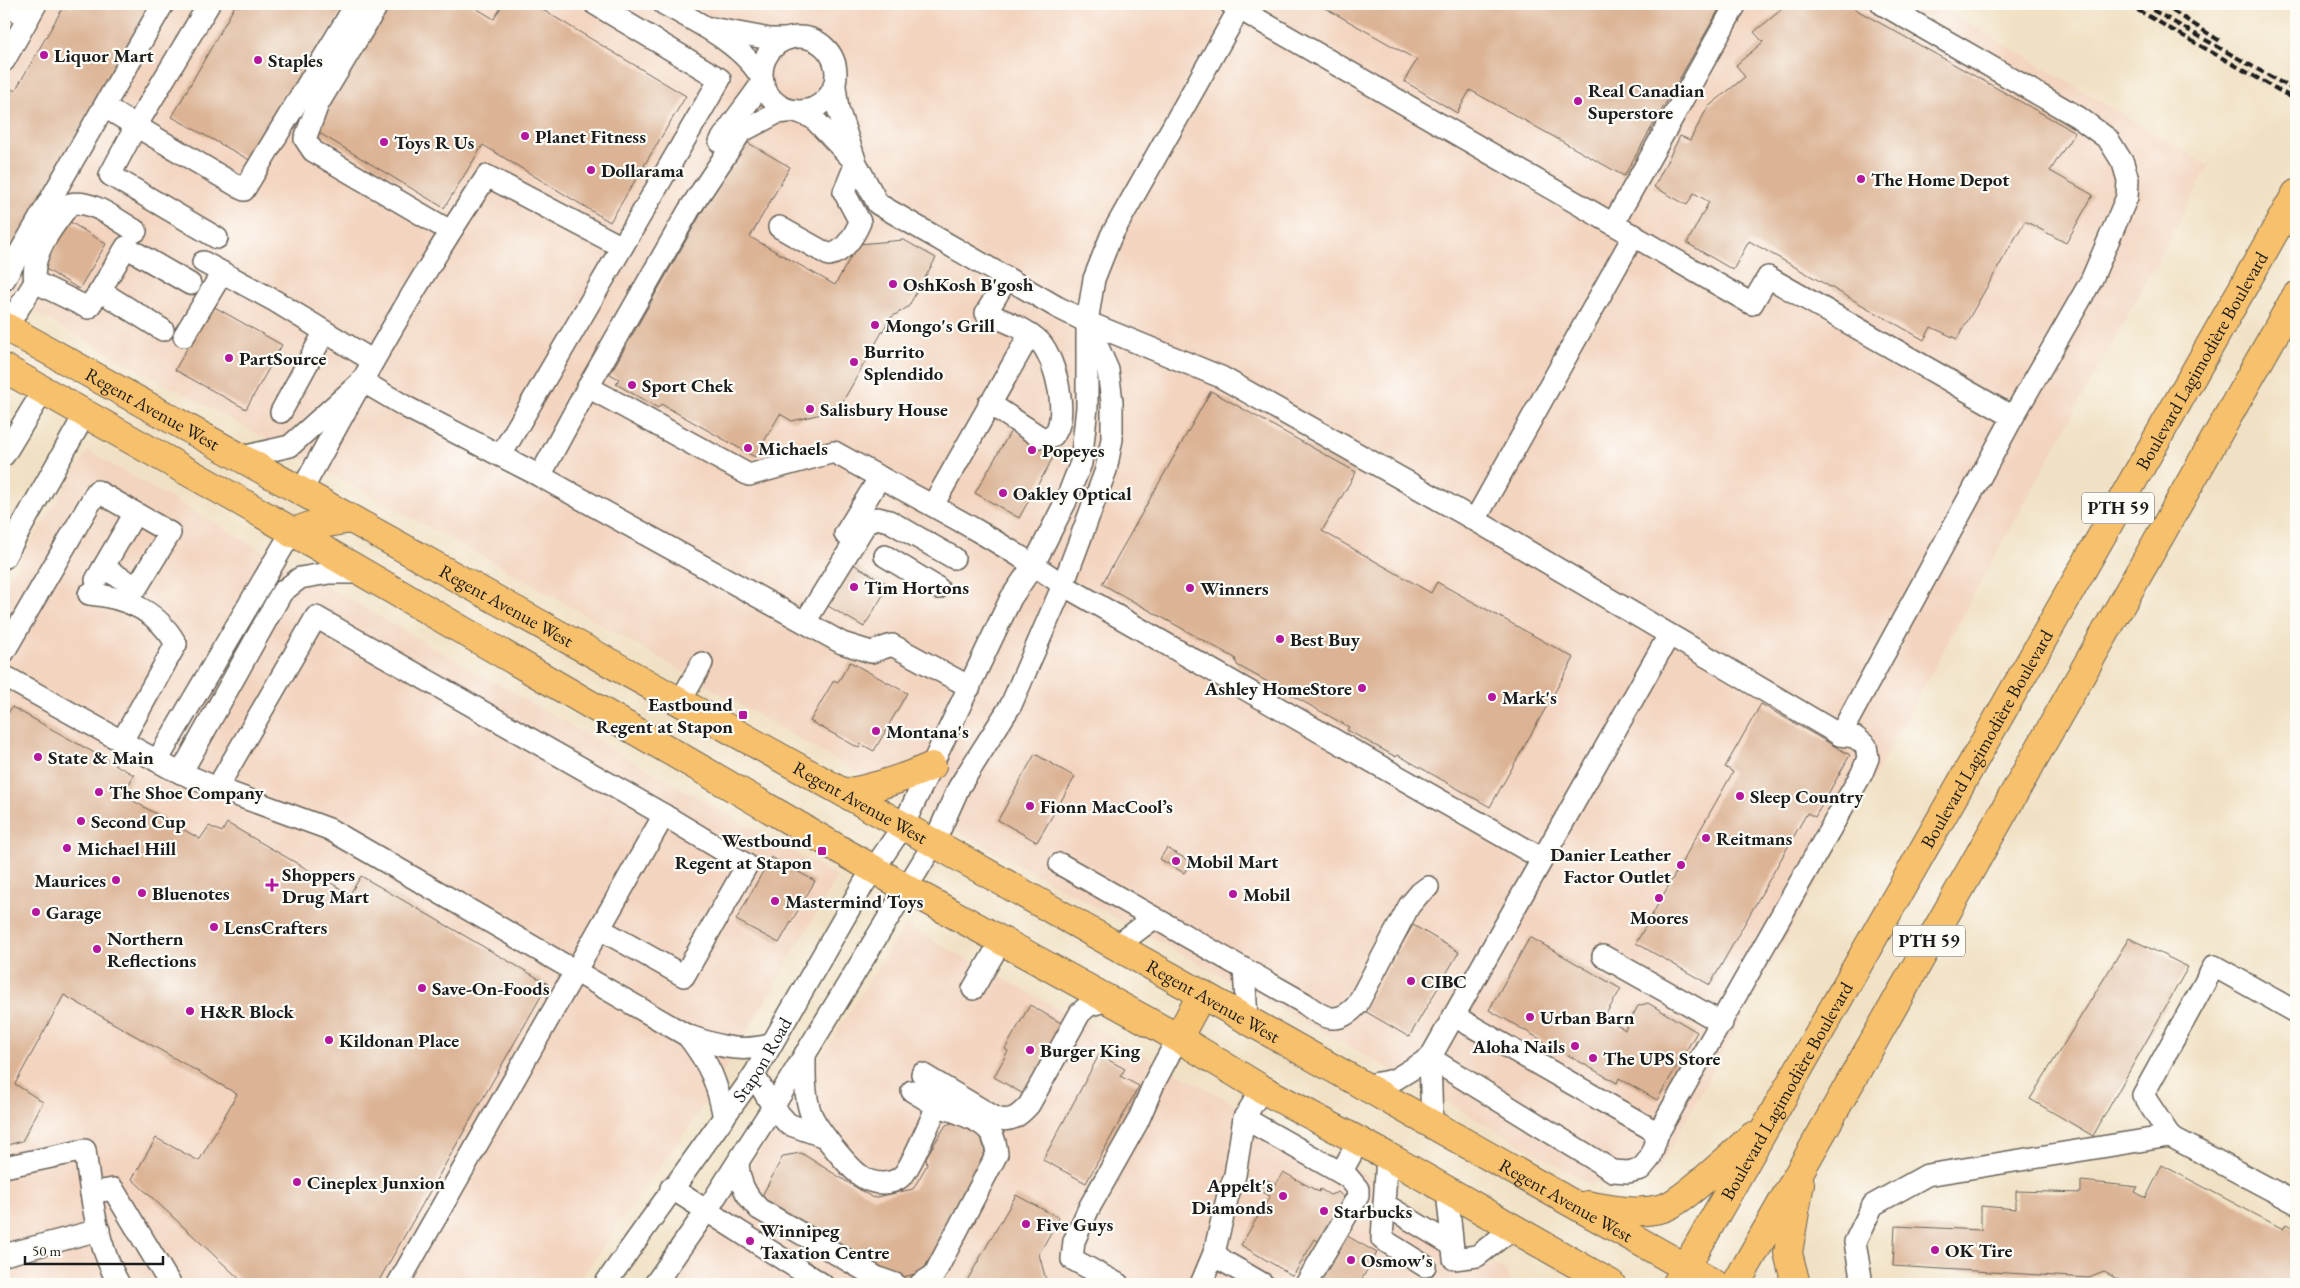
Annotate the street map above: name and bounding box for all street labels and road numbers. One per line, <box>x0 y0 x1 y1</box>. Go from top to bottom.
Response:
street label: Boulevard Lagimodière Boulevard <box>2130 247 2274 475</box>
street label: Regent Avenue West <box>81 362 224 456</box>
road number: PTH 59 <box>2082 492 2154 524</box>
street label: Regent Avenue West <box>435 558 578 653</box>
street label: Boulevard Lagimodière Boulevard <box>1915 625 2059 853</box>
street label: Regent Avenue West <box>789 755 932 850</box>
road number: PTH 59 <box>1893 926 1965 956</box>
street label: Regent Avenue West <box>1142 953 1285 1049</box>
street label: Boulevard Lagimodière Boulevard <box>1715 977 1859 1205</box>
street label: Stapon Road <box>727 1012 798 1107</box>
street label: Regent Avenue West <box>1494 1153 1637 1248</box>

